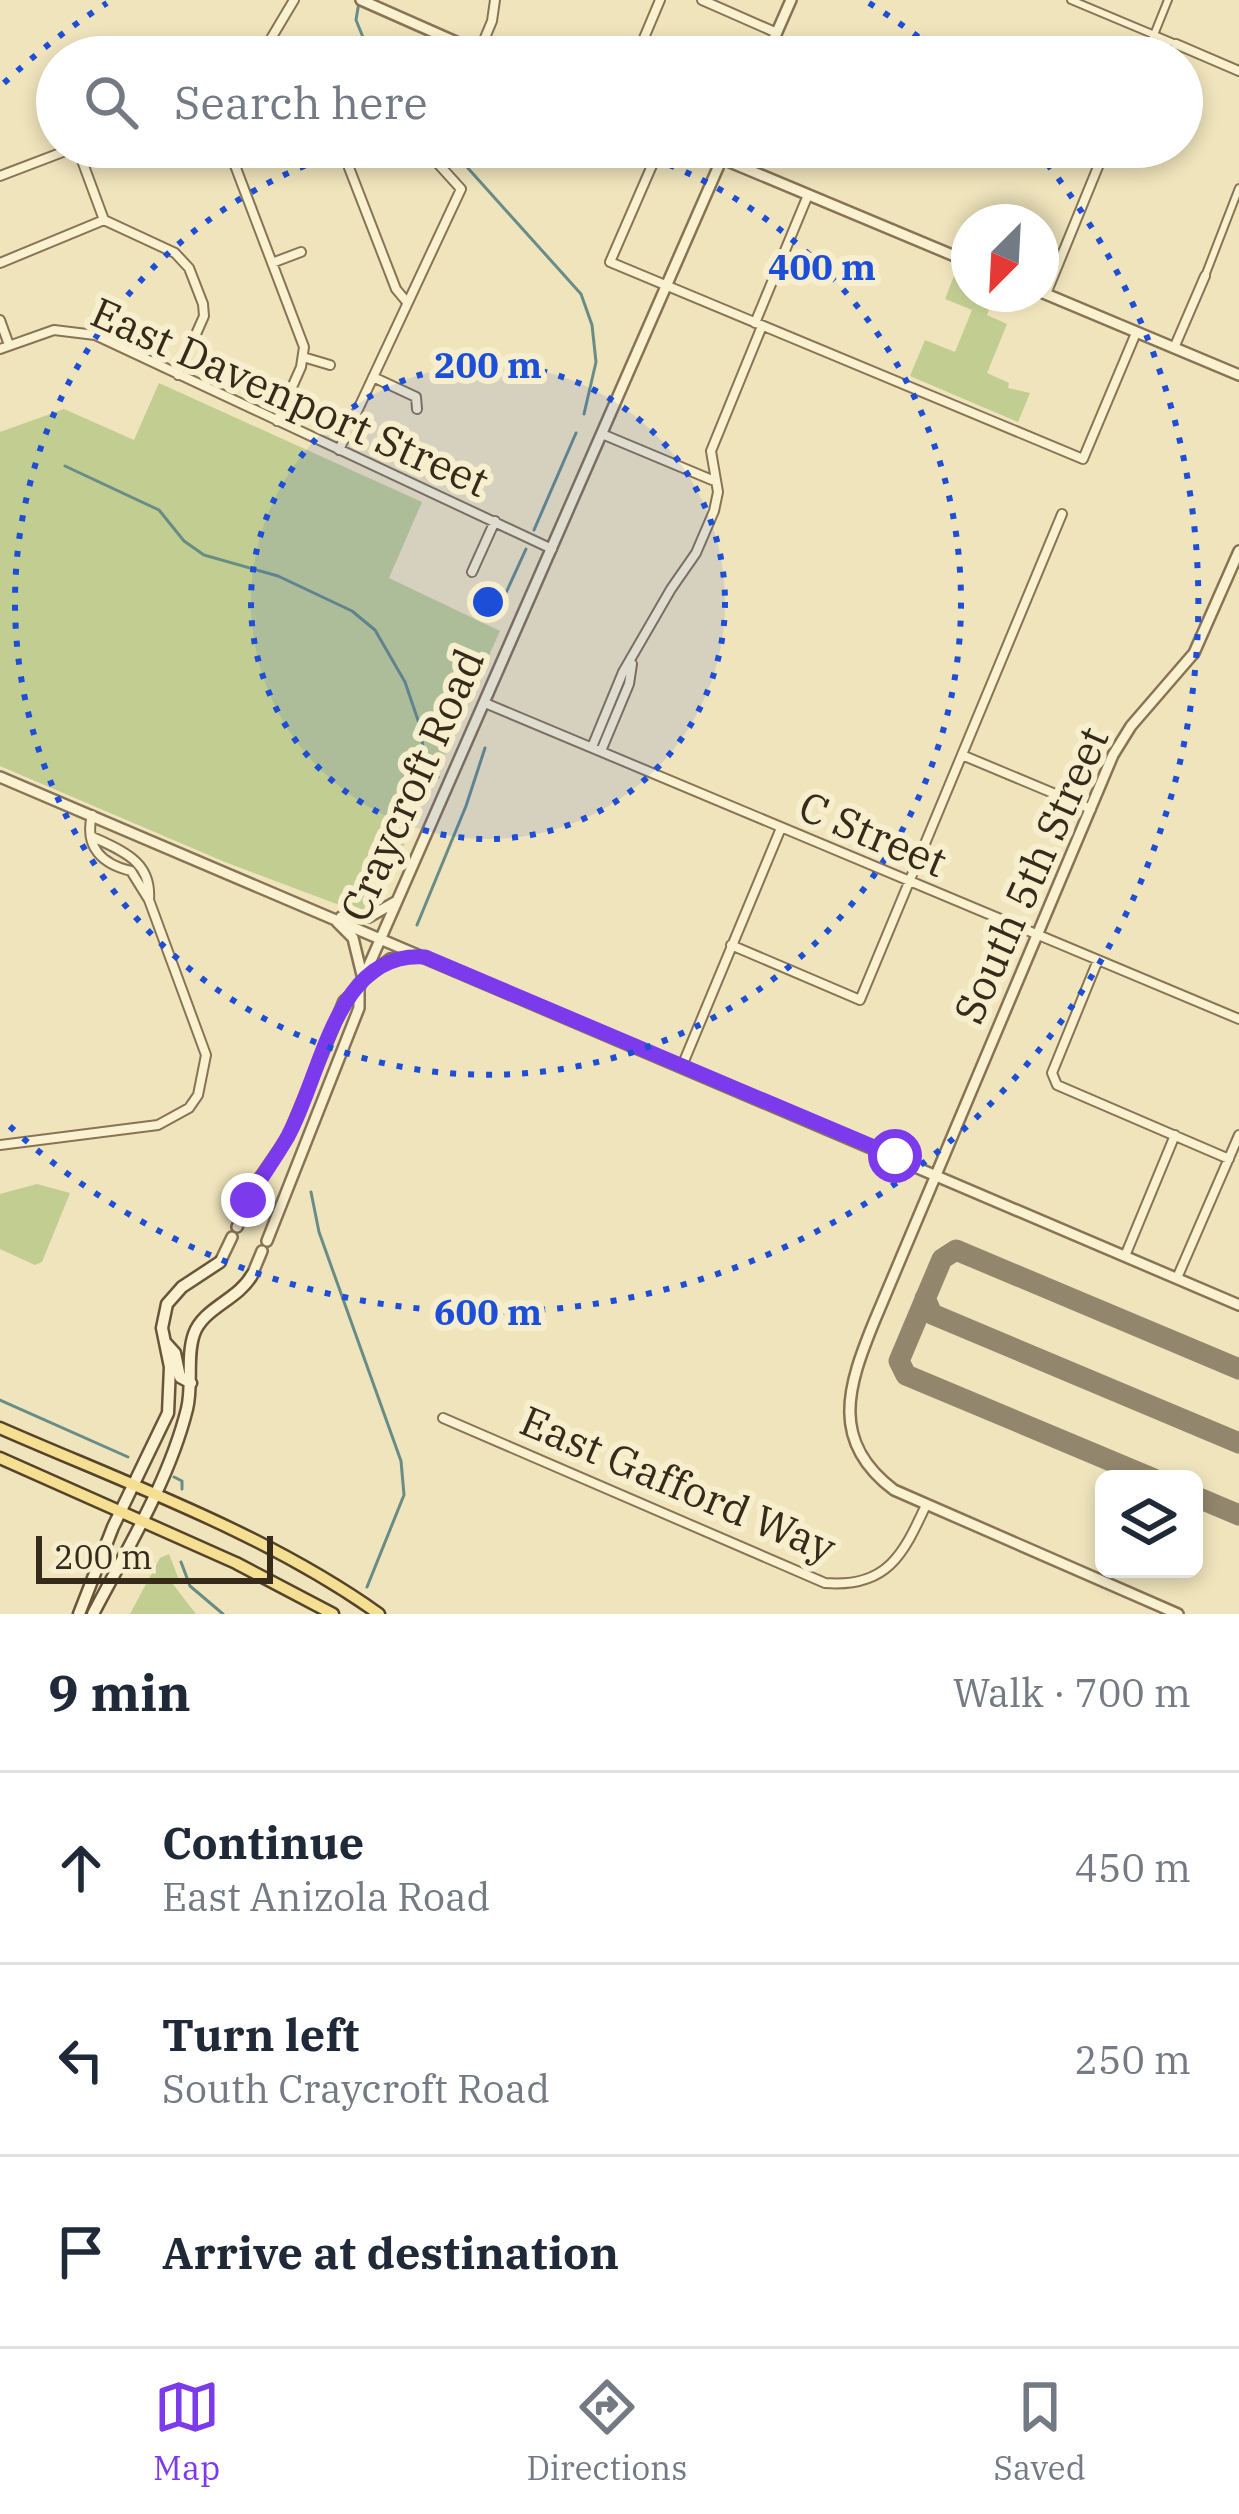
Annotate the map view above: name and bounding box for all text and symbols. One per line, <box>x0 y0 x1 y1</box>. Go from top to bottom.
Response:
search box <box>36 36 1203 168</box>
icon: search <box>78 69 144 135</box>
text: Search here <box>174 73 428 131</box>
north arrow <box>951 204 1059 312</box>
text: 400 m <box>768 243 876 290</box>
street label: East Davenport Street <box>83 284 498 509</box>
text: 200 m <box>434 341 542 388</box>
centre of rings <box>467 581 509 623</box>
street label: Craycroft Road <box>327 640 496 930</box>
street label: South 5th Street <box>941 718 1121 1032</box>
street label: C Street <box>791 778 955 889</box>
route start <box>868 1129 922 1183</box>
route end <box>221 1173 275 1227</box>
text: 600 m <box>434 1288 542 1335</box>
street label: East Gafford Way <box>512 1392 845 1575</box>
map controls <box>1095 1470 1203 1578</box>
button: layers <box>1095 1470 1203 1578</box>
scale bar <box>36 1530 273 1583</box>
text: 200 m <box>54 1535 153 1578</box>
text: 9 min <box>48 1659 191 1725</box>
text: Walk · 700 m <box>953 1667 1191 1718</box>
text: Continue <box>162 1813 364 1871</box>
icon: ahead <box>48 1835 114 1901</box>
text: 450 m <box>1075 1842 1191 1893</box>
text: East Anizola Road <box>162 1871 490 1922</box>
text: Turn left <box>162 2005 359 2063</box>
icon: left <box>48 2027 114 2093</box>
text: 250 m <box>1075 2034 1191 2085</box>
text: South Craycroft Road <box>162 2063 550 2114</box>
icon: arrive <box>48 2219 114 2285</box>
text: Arrive at destination <box>162 2223 619 2281</box>
tab: Map <box>153 2374 220 2489</box>
tab: Directions <box>526 2374 687 2489</box>
tab: Saved <box>993 2374 1086 2489</box>

